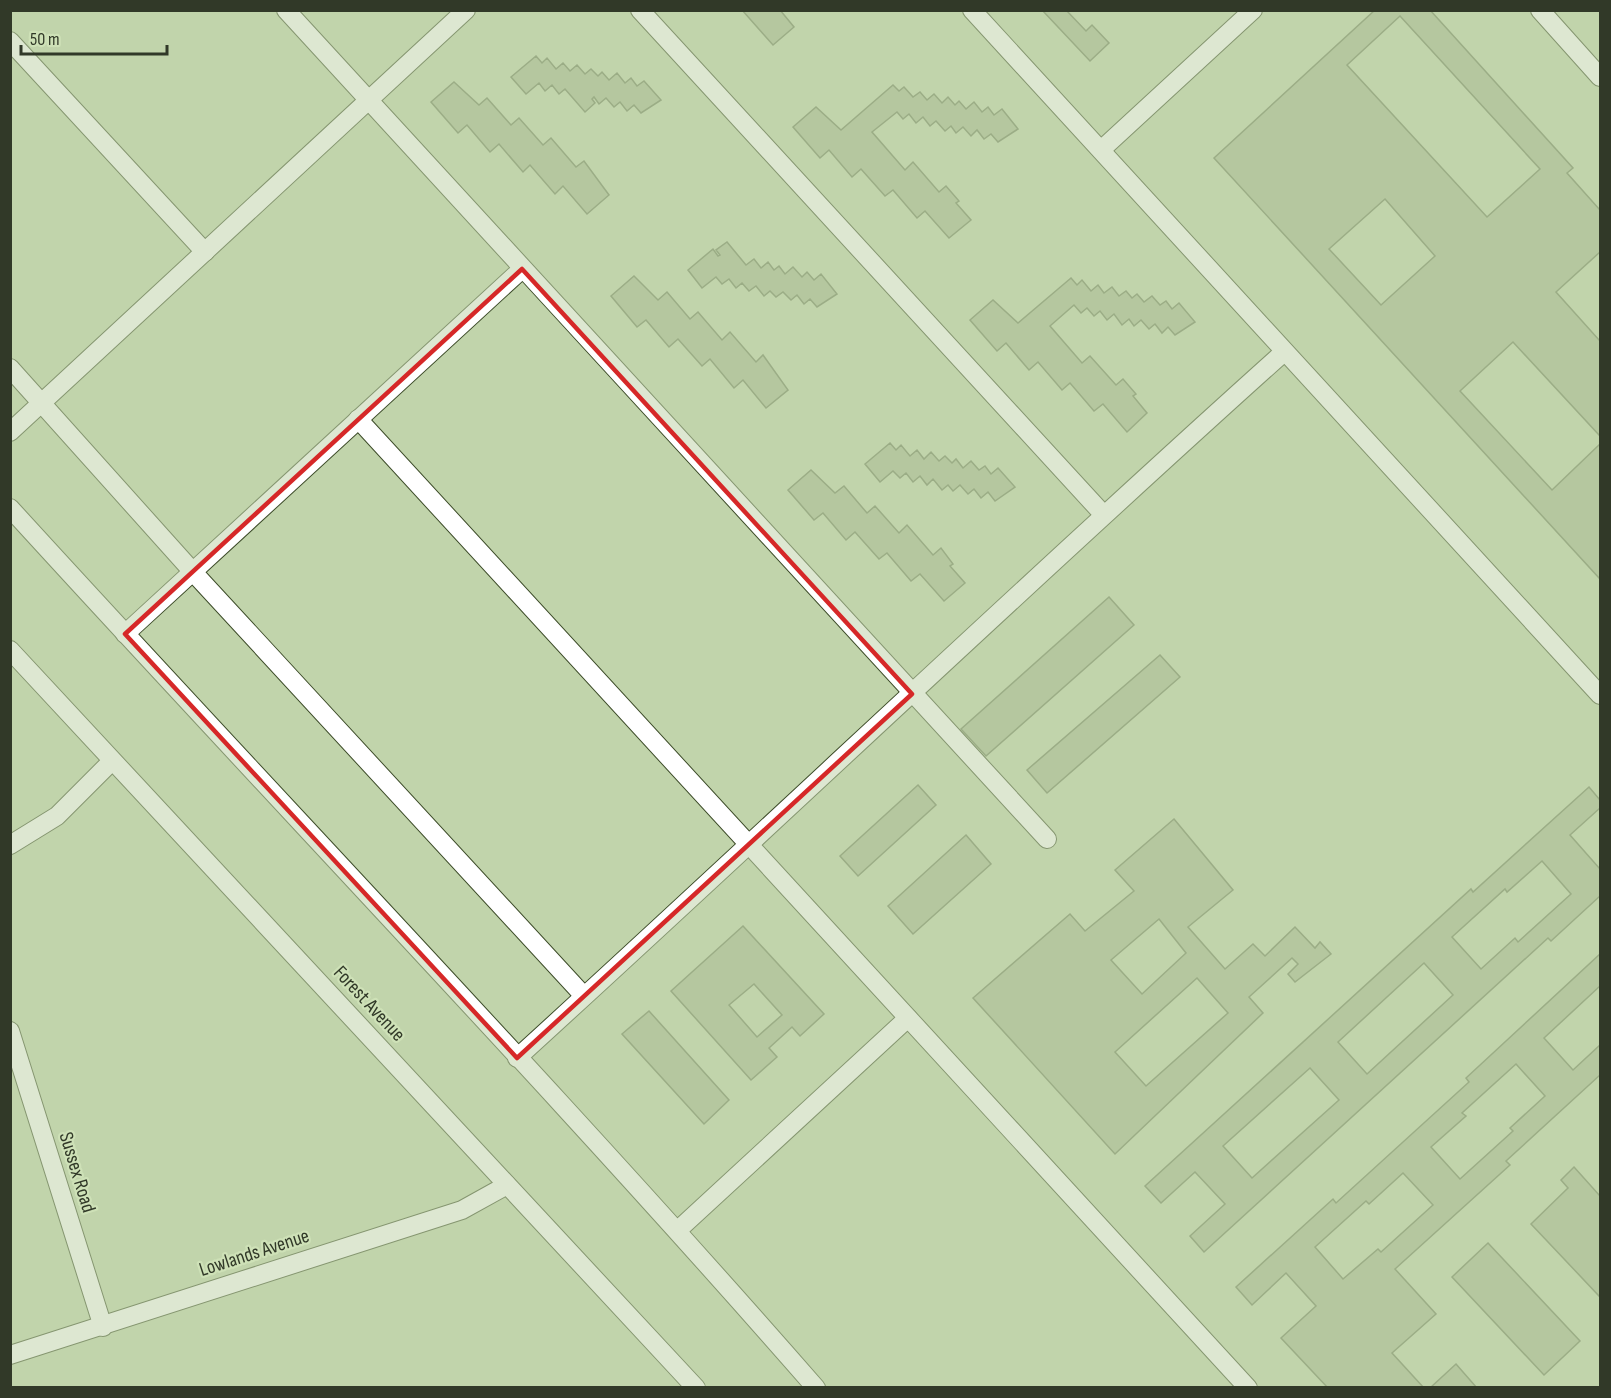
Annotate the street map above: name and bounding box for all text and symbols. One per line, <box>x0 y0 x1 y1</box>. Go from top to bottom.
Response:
scale bar <box>21 18 166 56</box>
text: 50 m <box>30 29 60 50</box>
street label: Forest Avenue <box>328 961 410 1046</box>
street label: Sussex Road <box>53 1129 101 1215</box>
street label: Lowlands Avenue <box>196 1224 312 1282</box>

